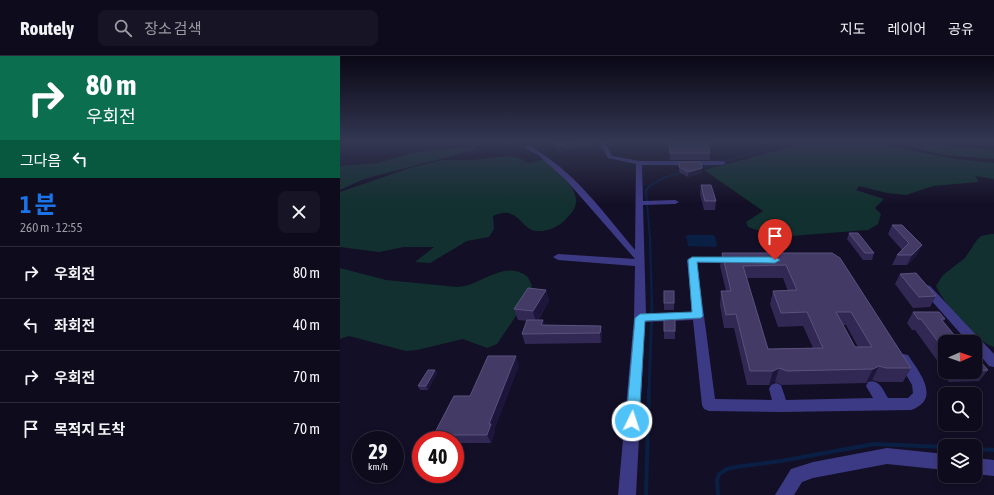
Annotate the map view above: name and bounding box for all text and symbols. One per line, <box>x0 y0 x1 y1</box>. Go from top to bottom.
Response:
search box <box>98 10 378 46</box>
text: Routely <box>20 17 74 39</box>
icon: search <box>112 17 134 39</box>
text: 장소 검색 <box>144 20 201 37</box>
text: 지도 <box>840 21 866 37</box>
text: 레이어 <box>888 21 926 37</box>
text: 공유 <box>948 21 974 37</box>
text: 80 m <box>86 69 136 101</box>
icon: right <box>20 72 72 124</box>
text: 우회전 <box>86 106 136 127</box>
icon: left <box>69 148 91 170</box>
text: 그다음 <box>20 152 61 169</box>
text: 1 분 <box>20 191 57 218</box>
button: close <box>278 191 320 233</box>
pin <box>758 219 792 260</box>
text: 260 m · 12:55 <box>20 220 83 235</box>
icon: arrive <box>764 225 786 247</box>
icon: right <box>20 262 42 284</box>
text: 80 m <box>293 264 320 281</box>
text: 우회전 <box>54 265 95 282</box>
icon: left <box>20 314 42 336</box>
text: 40 m <box>293 316 320 333</box>
text: 좌회전 <box>54 317 95 334</box>
north arrow <box>938 335 982 379</box>
map controls <box>938 335 982 483</box>
icon: right <box>20 366 42 388</box>
text: 70 m <box>293 368 320 385</box>
text: 우회전 <box>54 369 95 386</box>
button: search <box>938 387 982 431</box>
position arrow <box>611 400 653 442</box>
icon: arrive <box>20 418 42 440</box>
text: 70 m <box>293 420 320 437</box>
text: 목적지 도착 <box>54 421 125 438</box>
speed limit sign: 40 <box>412 431 464 483</box>
button: layers <box>938 439 982 483</box>
text: 29 <box>369 440 387 463</box>
text: km/h <box>368 461 388 472</box>

